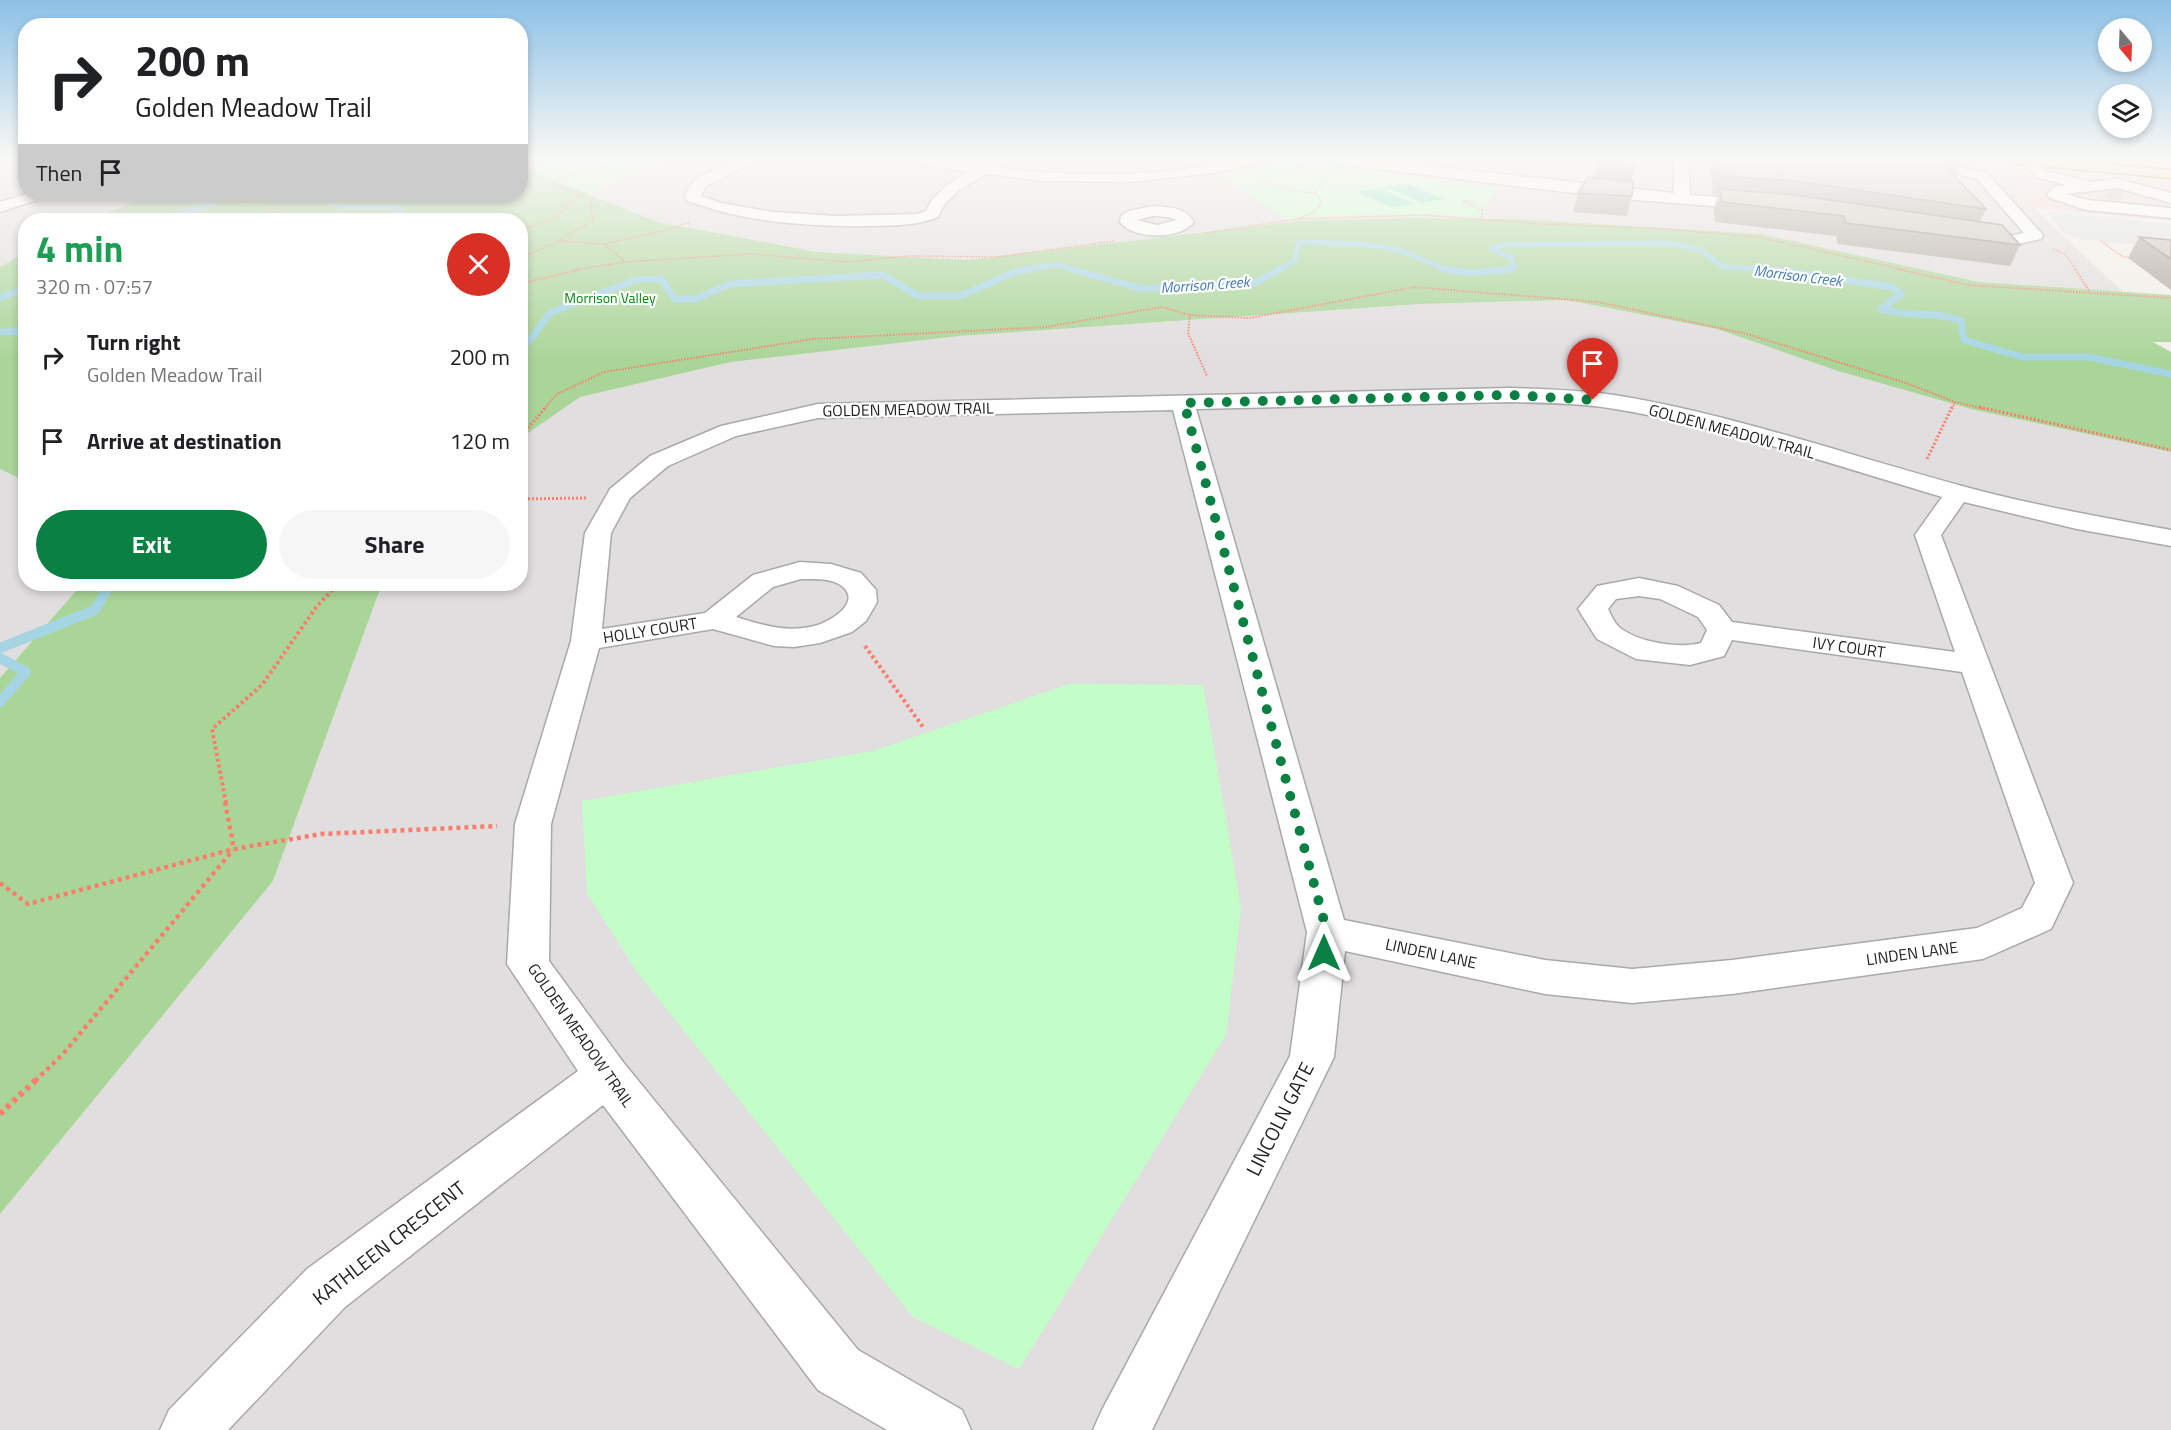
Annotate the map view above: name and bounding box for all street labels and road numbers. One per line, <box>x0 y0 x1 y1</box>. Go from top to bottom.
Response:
street label: GOLDEN MEADOW TRAIL <box>822 396 994 422</box>
street label: GOLDEN MEADOW TRAIL <box>1646 397 1818 465</box>
street label: HOLLY COURT <box>601 611 699 649</box>
street label: IVY COURT <box>1811 630 1887 664</box>
street label: LINDEN LANE <box>1383 932 1479 974</box>
street label: LINDEN LANE <box>1864 935 1960 971</box>
street label: GOLDEN MEADOW TRAIL <box>522 958 640 1112</box>
street label: LINCOLN GATE <box>1238 1056 1322 1181</box>
street label: KATHLEEN CRESCENT <box>305 1173 472 1312</box>

